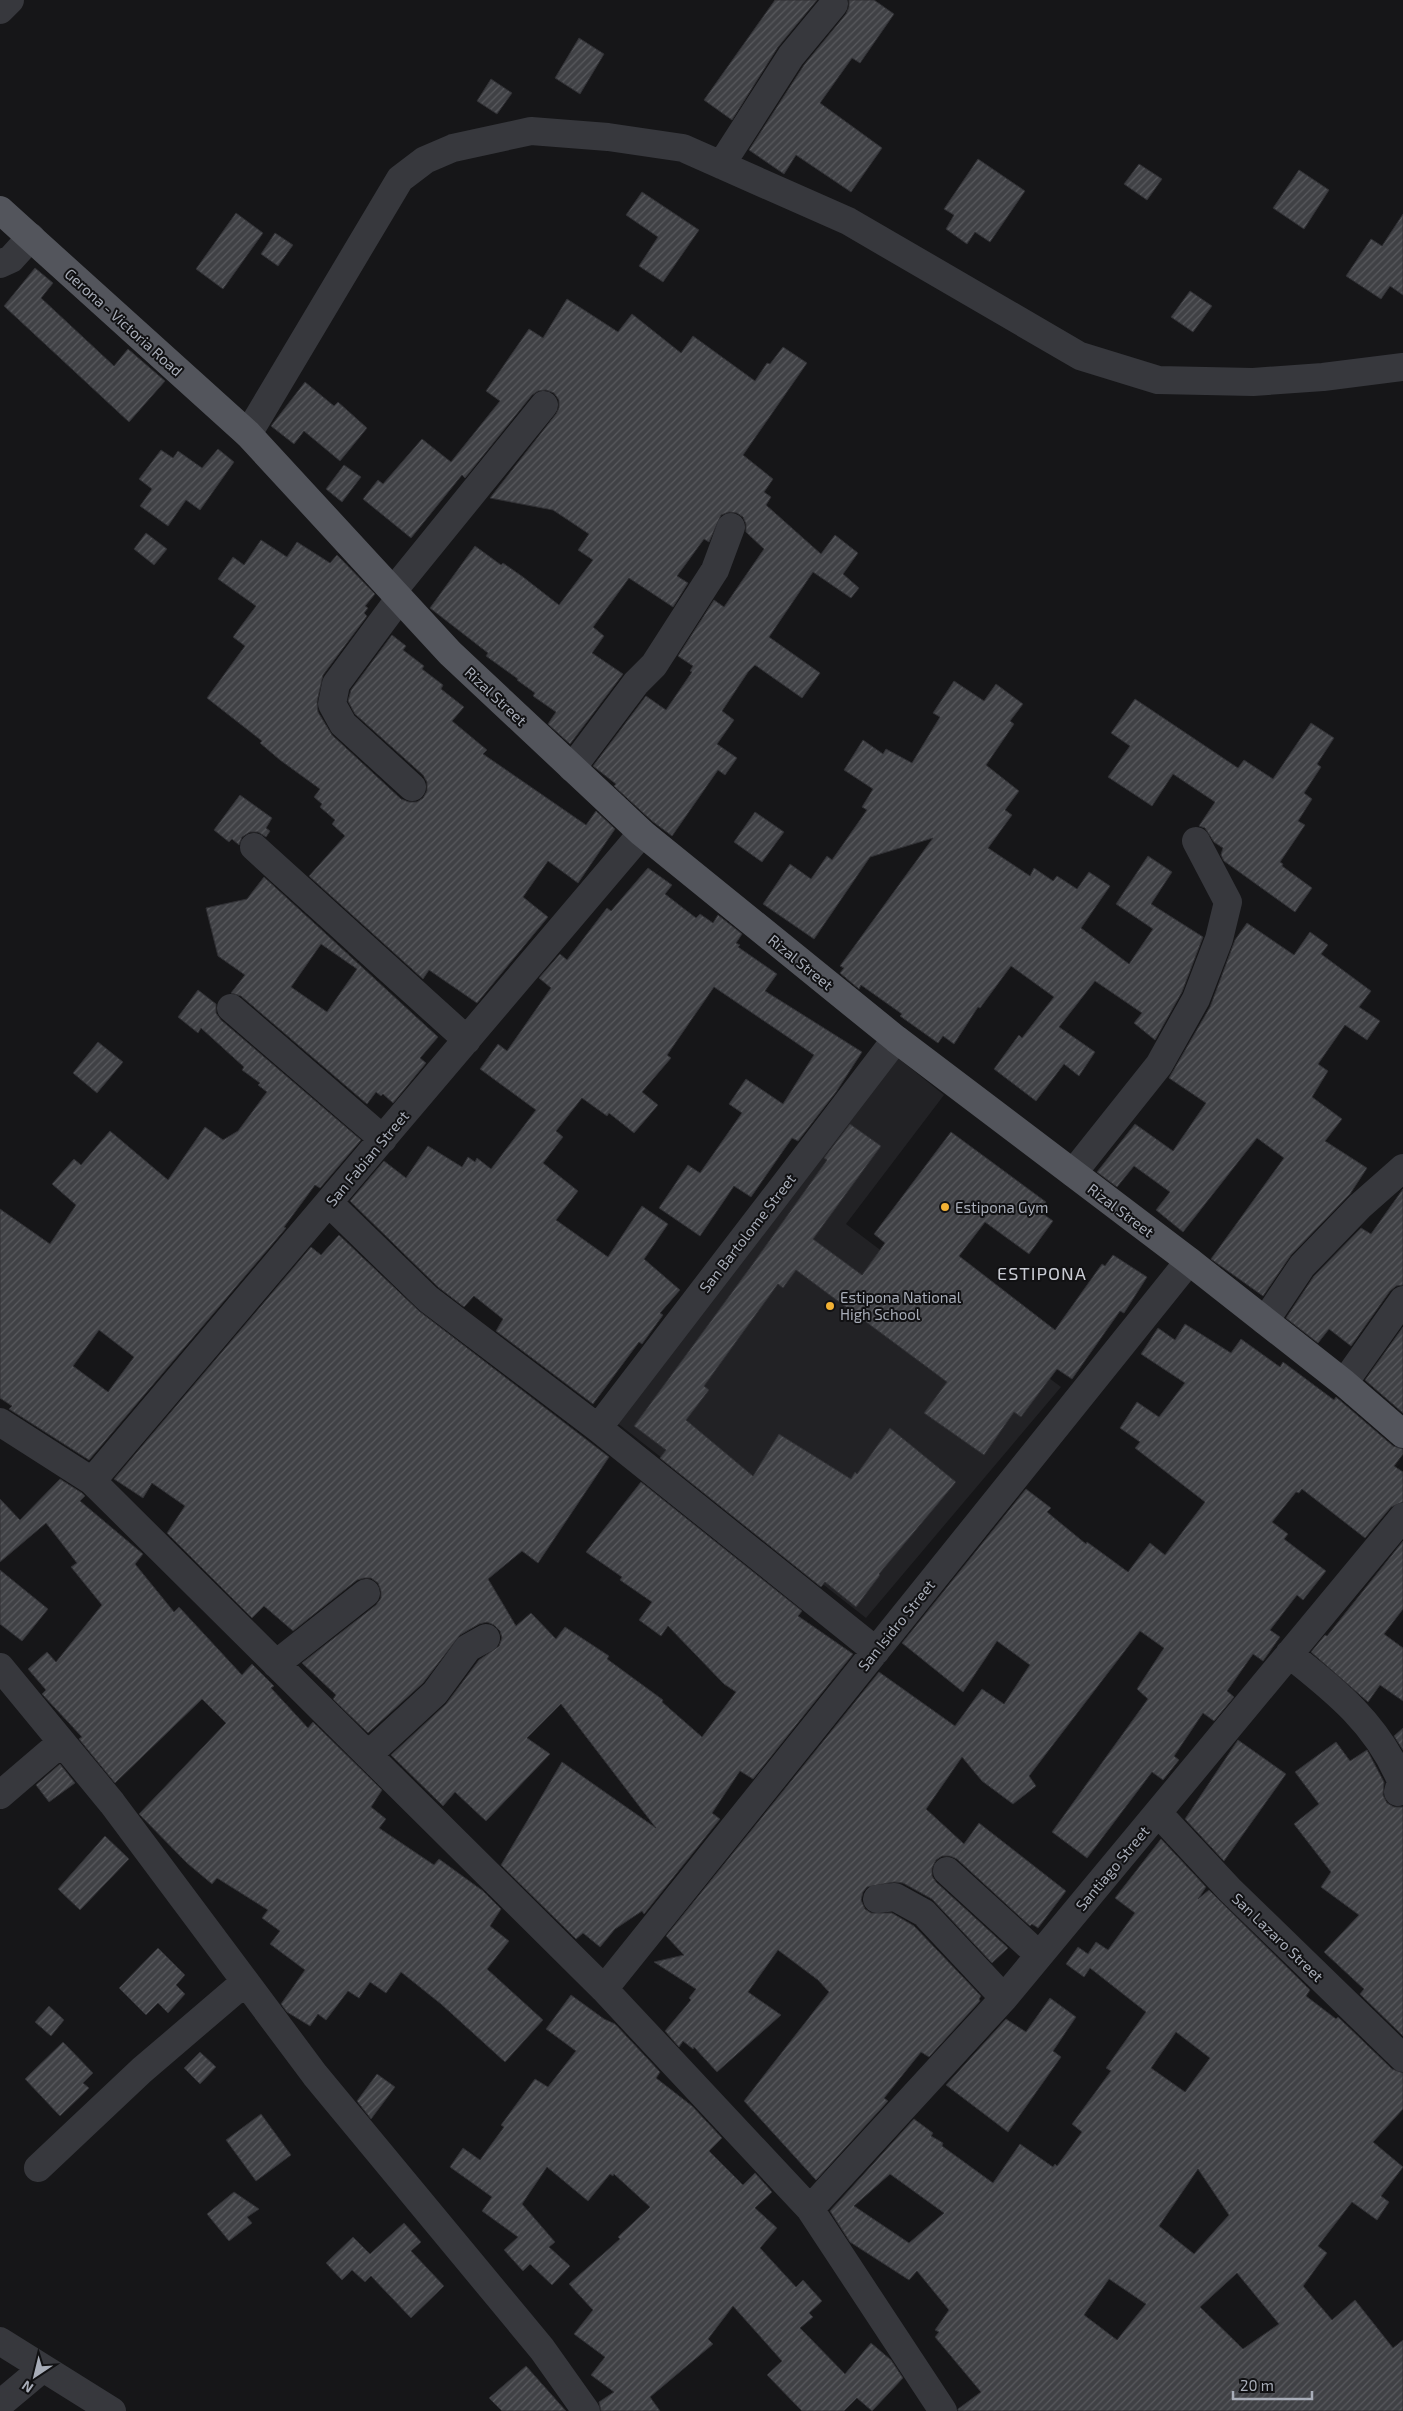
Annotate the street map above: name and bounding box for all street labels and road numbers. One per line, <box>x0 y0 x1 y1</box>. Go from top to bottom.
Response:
street label: Gerona - Victoria Road <box>61 264 187 380</box>
street label: Rizal Street <box>461 663 531 729</box>
street label: Rizal Street <box>765 930 837 994</box>
street label: San Fabian Street <box>322 1106 412 1209</box>
street label: San Bartolome Street <box>695 1170 799 1296</box>
street label: Rizal Street <box>1084 1179 1158 1241</box>
street label: San Isidro Street <box>854 1576 938 1674</box>
street label: Santiago Street <box>1071 1822 1153 1914</box>
street label: San Lazaro Street <box>1229 1889 1328 1985</box>

